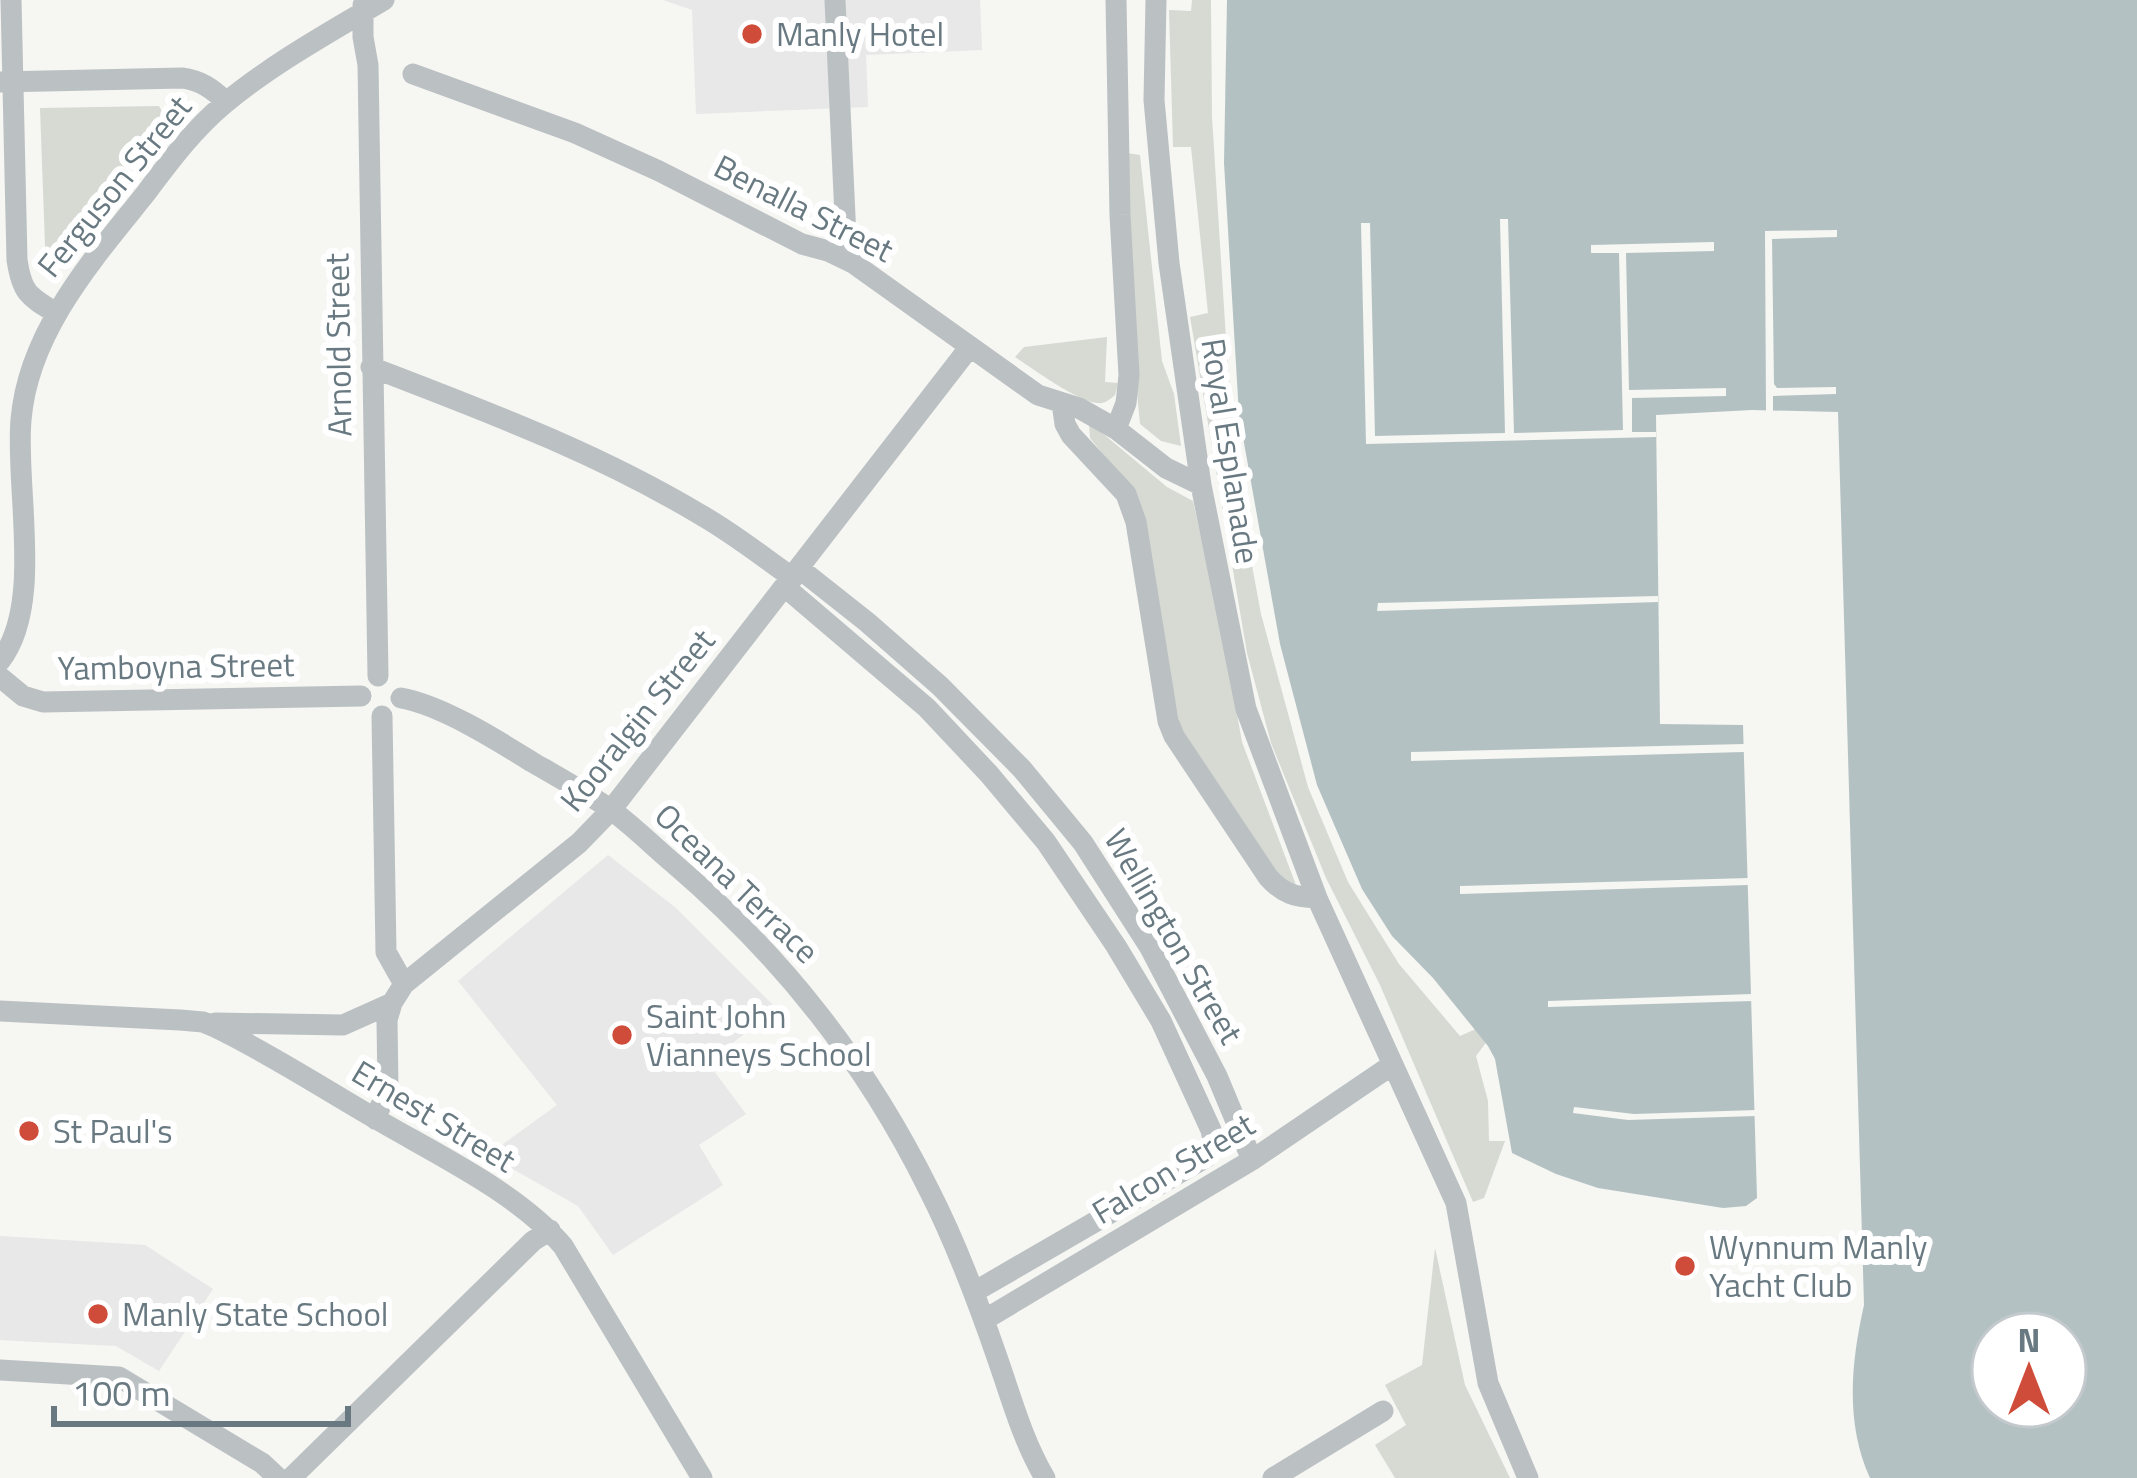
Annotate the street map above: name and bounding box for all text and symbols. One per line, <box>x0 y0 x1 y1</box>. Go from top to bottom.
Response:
place label: Manly Hotel <box>776 9 944 59</box>
marker: Manly Hotel <box>739 21 765 47</box>
street label: Ferguson Street <box>25 84 204 288</box>
street label: Benalla Street <box>706 141 903 275</box>
street label: Arnold Street <box>311 252 365 437</box>
street label: Royal Esplanade <box>1188 335 1274 567</box>
street label: Kooralgin Street <box>547 617 727 822</box>
street label: Yamboyna Street <box>57 639 295 693</box>
street label: Oceana Terrace <box>643 791 831 975</box>
street label: Wellington Street <box>1092 819 1256 1053</box>
place label: Saint John Vianneys School <box>646 991 872 1079</box>
marker: Saint John Vianneys School <box>609 1022 635 1048</box>
street label: Ernest Street <box>343 1047 526 1185</box>
street label: Falcon Street <box>1082 1099 1264 1236</box>
place label: St Paul's <box>53 1106 173 1156</box>
marker: St Paul's <box>16 1118 42 1144</box>
place label: Wynnum Manly Yacht Club <box>1709 1222 1928 1310</box>
marker: Wynnum Manly Yacht Club <box>1672 1253 1698 1279</box>
place label: Manly State School <box>122 1289 388 1339</box>
marker: Manly State School <box>85 1301 111 1327</box>
north arrow <box>1969 1310 2089 1430</box>
text: N <box>2018 1315 2040 1365</box>
scale bar <box>54 1352 348 1426</box>
text: 100 m <box>72 1365 171 1420</box>

